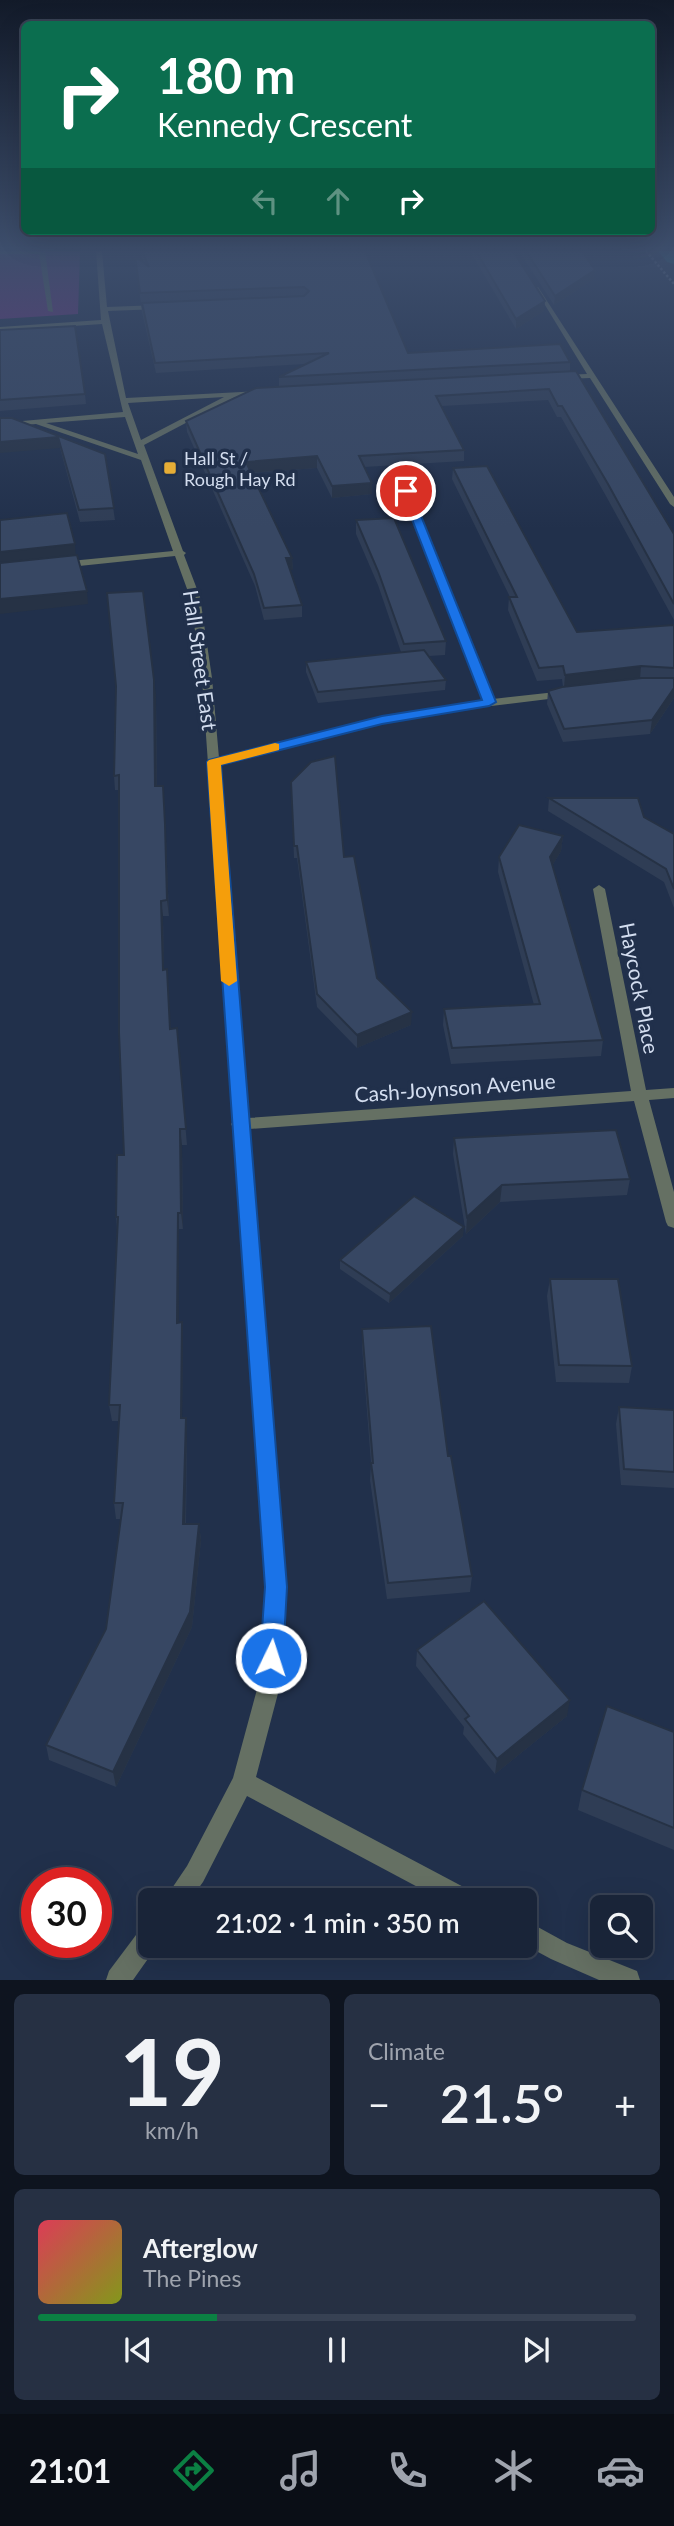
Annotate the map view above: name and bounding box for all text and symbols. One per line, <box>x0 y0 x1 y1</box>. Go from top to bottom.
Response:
text: 180 m <box>157 46 295 104</box>
icon: right <box>42 49 133 140</box>
text: Kennedy Crescent <box>157 105 412 144</box>
icon: left <box>246 182 284 220</box>
icon: ahead <box>319 182 357 220</box>
icon: right <box>392 182 430 220</box>
place label: Hall St / Rough Hay Rd <box>184 447 295 490</box>
marker: Hall St / Rough Hay Rd <box>162 460 178 476</box>
pin <box>376 461 436 521</box>
icon: arrive <box>387 472 425 510</box>
street label: Hall Street East <box>179 588 223 732</box>
street label: Haycock Place <box>615 920 665 1056</box>
street label: Cash-Joynson Avenue <box>354 1068 556 1106</box>
position arrow <box>234 1621 308 1695</box>
speed limit sign: 30 <box>21 1867 112 1958</box>
map controls <box>590 1895 653 1958</box>
button: search <box>590 1895 653 1958</box>
text: 21:02 · 1 min · 350 m <box>215 1907 460 1939</box>
text: 19 <box>119 2016 225 2125</box>
text: Climate <box>368 2037 445 2065</box>
text: 21.5° <box>440 2072 564 2134</box>
text: − <box>368 2081 390 2127</box>
text: + <box>614 2081 636 2127</box>
text: km/h <box>145 2116 199 2144</box>
text: Afterglow <box>143 2232 258 2264</box>
text: The Pines <box>143 2264 241 2292</box>
icon: previous <box>119 2331 157 2369</box>
icon: pause <box>318 2331 356 2369</box>
icon: next <box>517 2331 555 2369</box>
icon: directions <box>169 2446 218 2495</box>
icon: music <box>276 2446 325 2495</box>
icon: phone <box>383 2446 432 2495</box>
icon: climate <box>489 2446 538 2495</box>
icon: car <box>596 2446 645 2495</box>
text: 21:01 <box>29 2451 111 2490</box>

